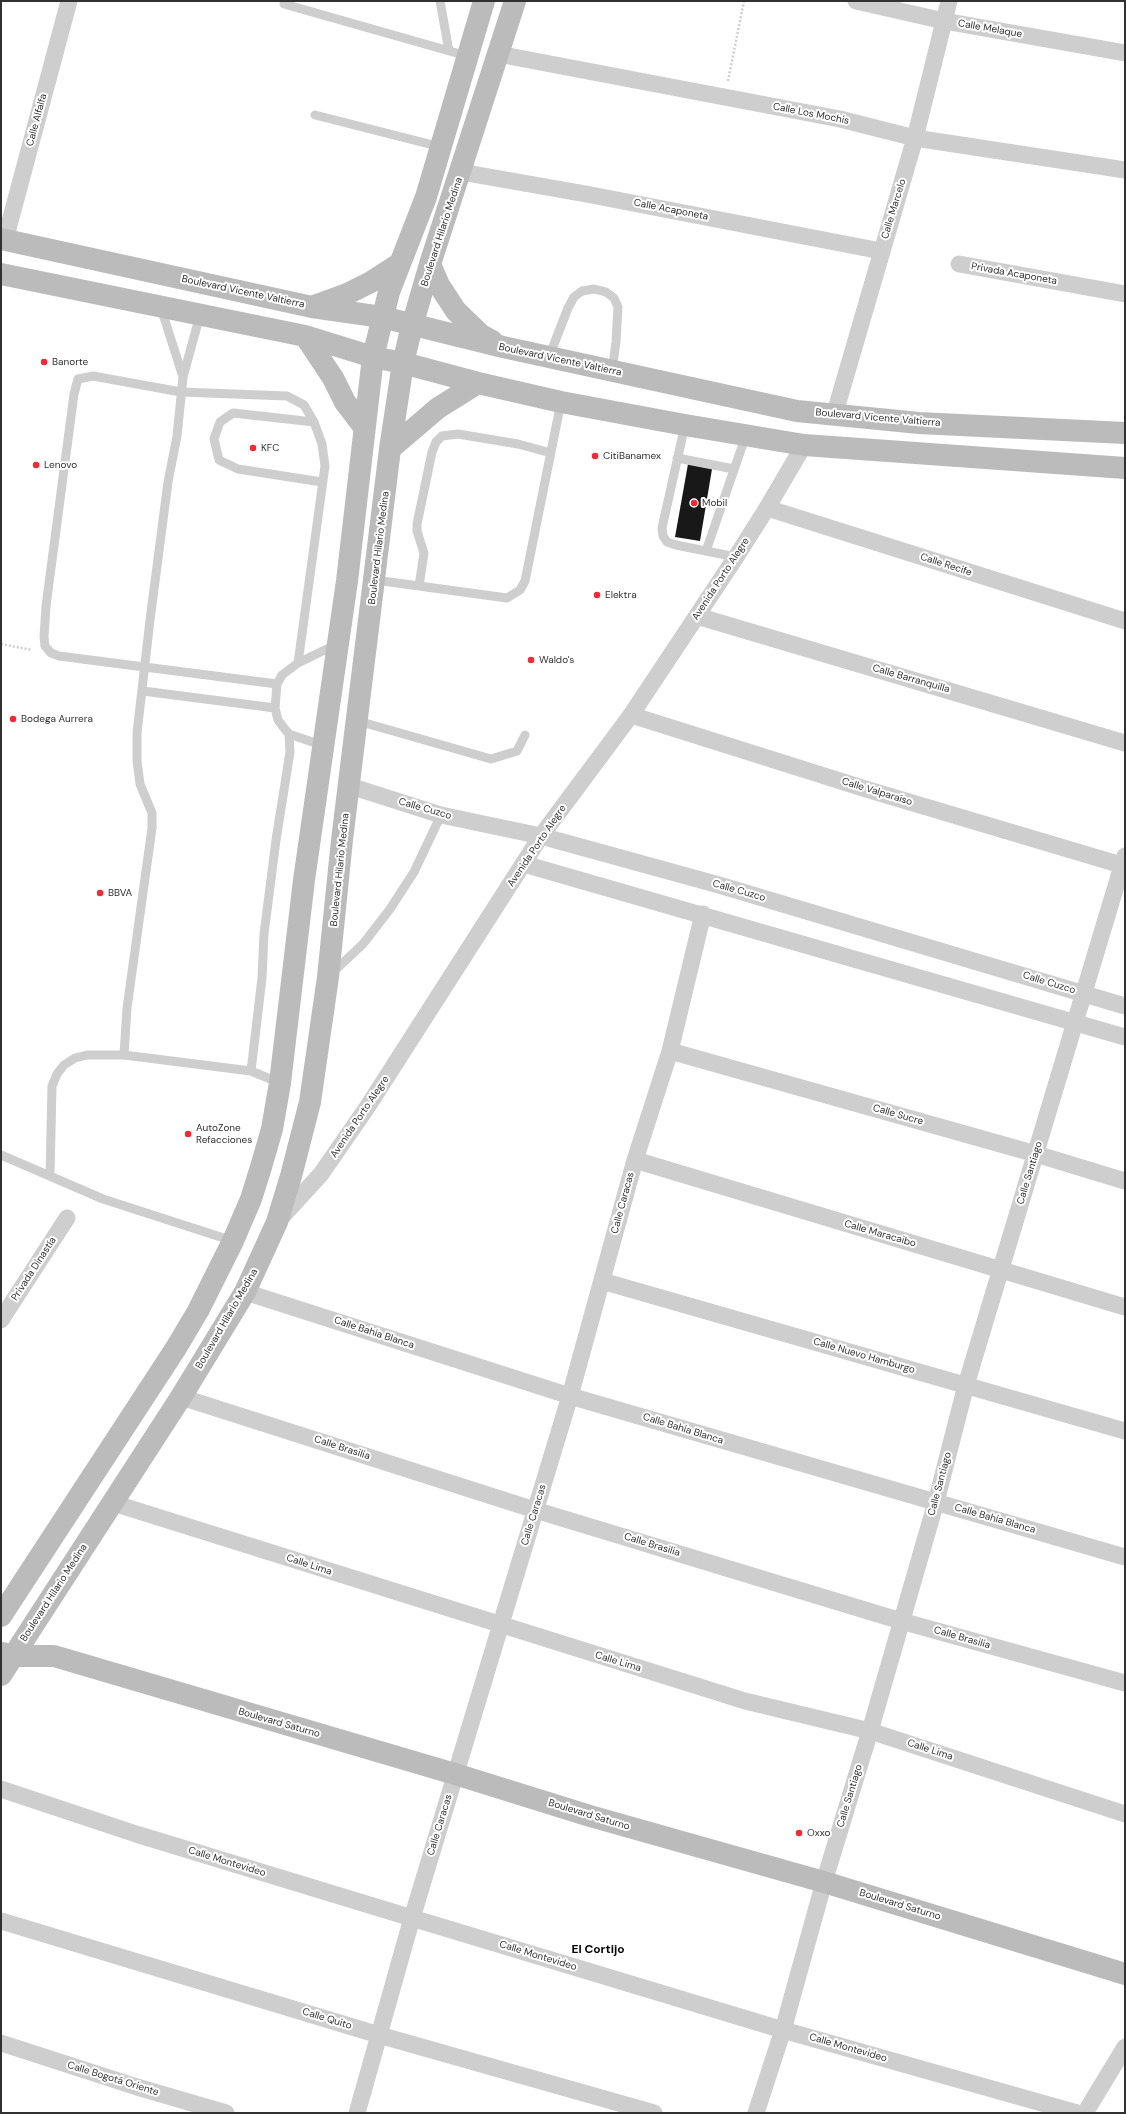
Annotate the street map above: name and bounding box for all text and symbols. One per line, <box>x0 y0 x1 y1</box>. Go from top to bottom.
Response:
street label: Calle Melaque <box>957 17 1023 41</box>
street label: Calle Alfalfa <box>24 92 50 148</box>
street label: Calle Los Mochis <box>772 101 850 127</box>
street label: Boulevard Hilario Medina <box>419 176 465 288</box>
street label: Calle Marcelo <box>879 177 909 241</box>
street label: Calle Acaponeta <box>633 197 709 223</box>
street label: Privada Acaponeta <box>970 261 1058 287</box>
street label: Boulevard Vicente Valtierra <box>180 273 306 311</box>
street label: Boulevard Vicente Valtierra <box>497 341 623 379</box>
place label: Banorte <box>52 356 88 368</box>
marker: Banorte <box>39 357 49 367</box>
street label: Boulevard Vicente Valtierra <box>815 407 941 429</box>
place label: KFC <box>261 442 279 454</box>
marker: KFC <box>248 443 258 453</box>
place label: CitiBanamex <box>603 450 661 462</box>
marker: CitiBanamex <box>590 451 600 461</box>
place label: Lenovo <box>44 459 77 471</box>
marker: Lenovo <box>31 460 41 470</box>
street label: Boulevard Hilario Medina <box>366 491 392 605</box>
place label: Mobil <box>702 497 727 509</box>
marker: Mobil <box>689 498 699 508</box>
street label: Avenida Porto Alegre <box>690 535 752 623</box>
street label: Calle Recife <box>919 551 973 579</box>
place label: Elektra <box>605 589 637 601</box>
marker: Elektra <box>592 590 602 600</box>
place label: Waldo's <box>539 654 574 666</box>
marker: Waldo's <box>526 655 536 665</box>
street label: Calle Barranquilla <box>871 662 951 696</box>
place label: Bodega Aurrera <box>21 713 93 725</box>
marker: Bodega Aurrera <box>8 714 18 724</box>
street label: Calle Valparaíso <box>840 776 914 808</box>
street label: Calle Cuzco <box>397 796 453 822</box>
street label: Avenida Porto Alegre <box>505 803 569 889</box>
street label: Boulevard Hilario Medina <box>328 813 352 927</box>
street label: Calle Cuzco <box>711 878 767 904</box>
place label: BBVA <box>108 887 132 899</box>
marker: BBVA <box>95 888 105 898</box>
street label: Calle Cuzco <box>1021 969 1077 997</box>
street label: Avenida Porto Alegre <box>328 1074 392 1160</box>
street label: Calle Sucre <box>871 1102 925 1128</box>
place label: AutoZone Refacciones <box>196 1122 252 1146</box>
marker: AutoZone Refacciones <box>183 1129 193 1139</box>
street label: Calle Santiago <box>1015 1140 1045 1206</box>
street label: Calle Caracas <box>609 1171 637 1235</box>
street label: Calle Maracaibo <box>843 1218 917 1250</box>
street label: Privada Dinastía <box>9 1235 59 1303</box>
street label: Boulevard Hilario Medina <box>193 1267 261 1371</box>
street label: Calle Bahía Blanca <box>332 1314 416 1352</box>
street label: Calle Nuevo Hamburgo <box>812 1336 916 1376</box>
street label: Calle Bahía Blanca <box>641 1411 725 1447</box>
street label: Calle Brasilia <box>313 1433 371 1463</box>
street label: Calle Santiago <box>926 1451 954 1517</box>
street label: Calle Caracas <box>519 1483 549 1547</box>
street label: Calle Bahía Blanca <box>953 1502 1037 1536</box>
street label: Calle Brasilia <box>622 1531 682 1559</box>
street label: Boulevard Hilario Medina <box>18 1542 90 1644</box>
street label: Calle Lima <box>285 1552 333 1578</box>
street label: Calle Brasilia <box>932 1624 992 1652</box>
street label: Calle Lima <box>594 1649 642 1675</box>
street label: Boulevard Saturno <box>237 1706 321 1740</box>
street label: Calle Lima <box>906 1737 954 1763</box>
street label: Calle Santiago <box>835 1763 865 1829</box>
street label: Calle Caracas <box>425 1793 455 1857</box>
street label: Boulevard Saturno <box>547 1797 631 1833</box>
place label: Oxxo <box>807 1827 830 1839</box>
marker: Oxxo <box>794 1828 804 1838</box>
street label: Calle Montevideo <box>187 1845 267 1879</box>
street label: Boulevard Saturno <box>858 1887 942 1923</box>
street label: Calle Montevideo <box>498 1939 578 1973</box>
district label: El Cortijo <box>571 1943 625 1957</box>
street label: Calle Quito <box>301 2006 353 2032</box>
street label: Calle Montevideo <box>808 2031 888 2065</box>
street label: Calle Bogotá Oriente <box>66 2059 160 2099</box>

